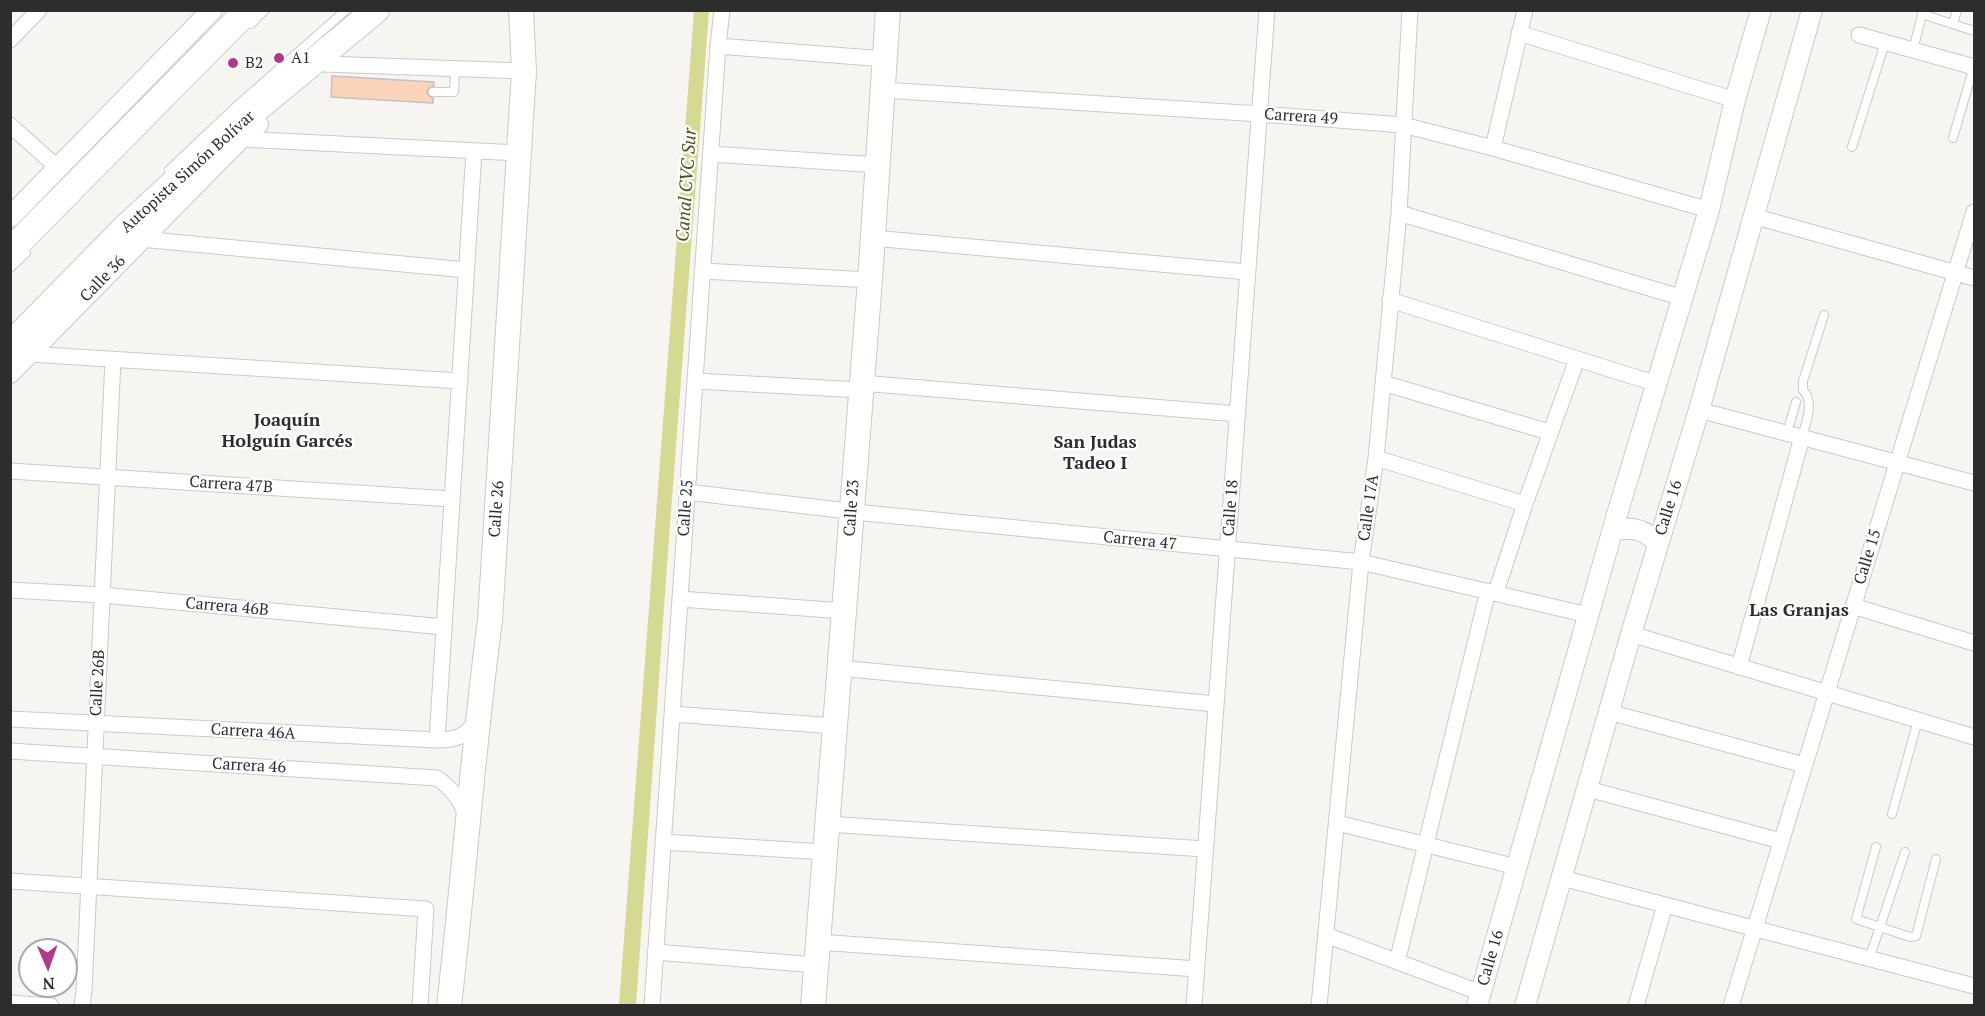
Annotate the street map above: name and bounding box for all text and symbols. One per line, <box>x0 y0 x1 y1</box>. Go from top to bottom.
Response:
place label: A1 <box>291 48 310 68</box>
marker: A1 <box>272 51 286 65</box>
place label: B2 <box>245 53 263 73</box>
marker: B2 <box>226 56 240 70</box>
street label: Carrera 49 <box>1263 105 1339 129</box>
street label: Autopista Simón Bolívar <box>117 107 259 237</box>
water label: Canal CVC Sur <box>672 127 702 243</box>
street label: Calle 36 <box>76 252 130 306</box>
district label: Joaquín Holguín Garcés <box>221 410 353 452</box>
district label: San Judas Tadeo I <box>1053 432 1137 474</box>
street label: Carrera 47B <box>189 473 273 497</box>
street label: Calle 17A <box>1355 474 1383 542</box>
street label: Calle 16 <box>1651 478 1687 538</box>
street label: Calle 25 <box>674 479 698 537</box>
street label: Calle 23 <box>840 479 864 537</box>
street label: Calle 18 <box>1219 479 1243 537</box>
street label: Calle 26 <box>485 480 509 538</box>
street label: Calle 15 <box>1850 527 1886 587</box>
street label: Carrera 47 <box>1102 528 1178 554</box>
street label: Carrera 46B <box>184 594 270 620</box>
district label: Las Granjas <box>1749 600 1849 622</box>
street label: Calle 26B <box>87 649 109 717</box>
street label: Carrera 46A <box>210 720 296 744</box>
street label: Carrera 46 <box>212 754 286 778</box>
street label: Calle 16 <box>1474 928 1508 988</box>
north arrow <box>18 938 78 998</box>
text: N <box>42 973 55 995</box>

